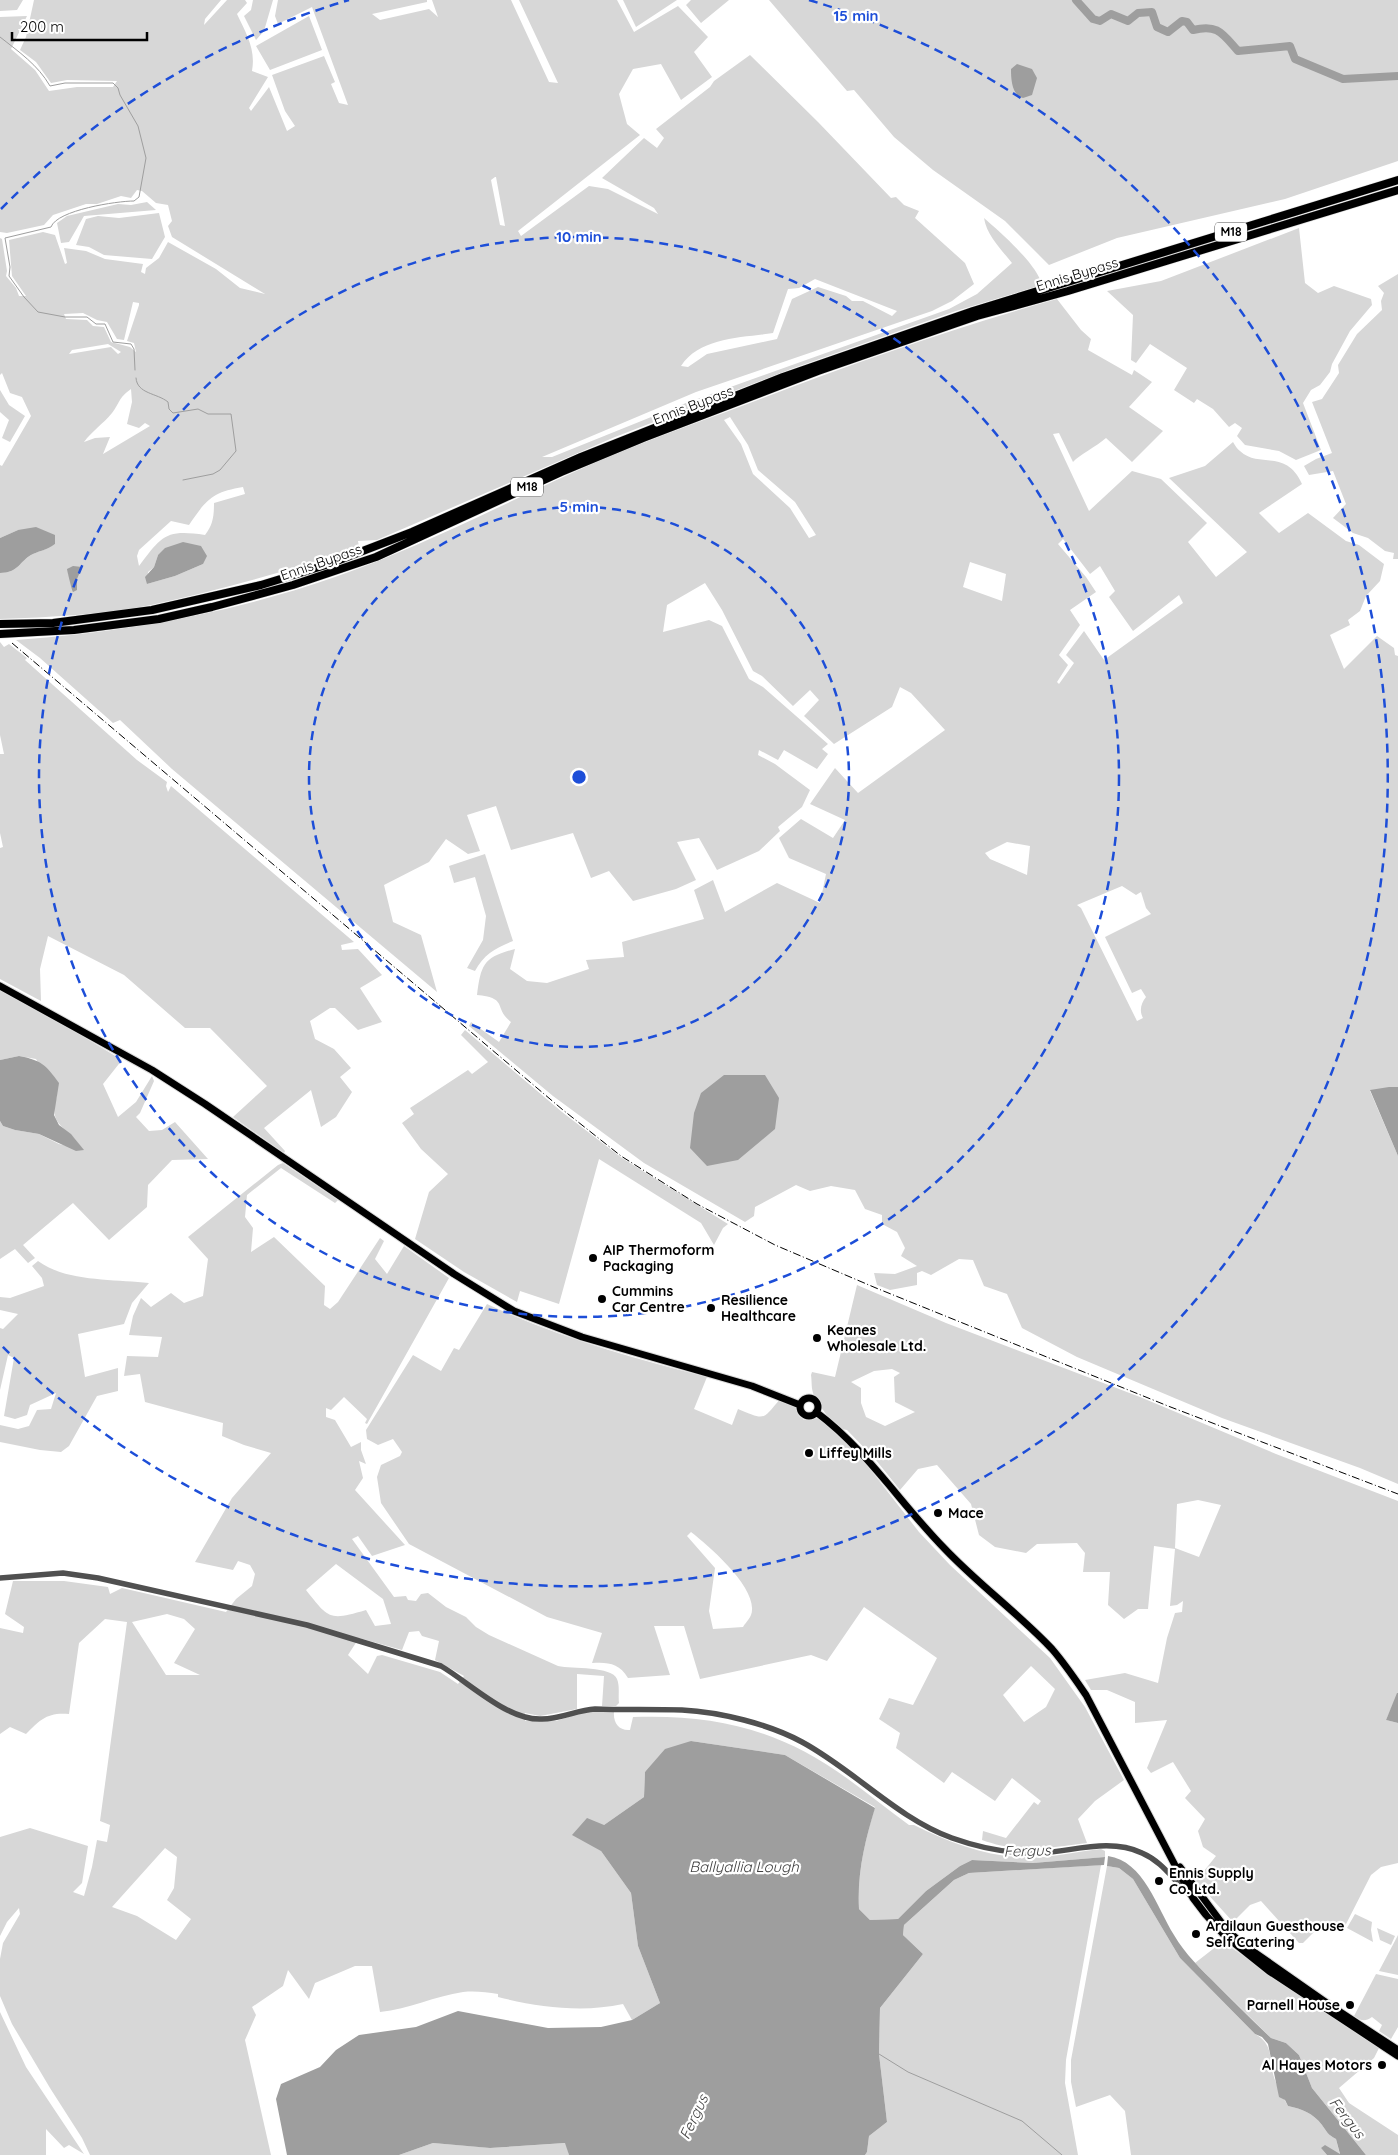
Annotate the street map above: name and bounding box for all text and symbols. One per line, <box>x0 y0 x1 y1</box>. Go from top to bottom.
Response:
text: 15 min <box>834 6 879 25</box>
scale bar <box>12 10 148 42</box>
text: 200 m <box>20 17 64 36</box>
road number: M18 <box>1215 222 1247 242</box>
text: 10 min <box>556 227 602 246</box>
street label: Ennis Bypass <box>1034 253 1120 295</box>
street label: Ennis Bypass <box>650 381 736 429</box>
road number: M18 <box>511 478 543 497</box>
text: 5 min <box>559 497 599 516</box>
street label: Ennis Bypass <box>278 540 364 584</box>
centre of rings <box>570 768 588 786</box>
place label: AIP Thermoform Packaging <box>603 1241 715 1275</box>
marker: AIP Thermoform Packaging <box>587 1252 599 1264</box>
place label: Cummins Car Centre <box>612 1282 685 1316</box>
place label: Resilience Healthcare <box>721 1291 796 1325</box>
marker: Cummins Car Centre <box>596 1293 608 1305</box>
marker: Resilience Healthcare <box>705 1302 717 1314</box>
place label: Keanes Wholesale Ltd. <box>827 1321 926 1355</box>
marker: Keanes Wholesale Ltd. <box>811 1332 823 1344</box>
place label: Liffey Mills <box>819 1444 892 1462</box>
marker: Liffey Mills <box>803 1447 815 1459</box>
place label: Mace <box>948 1504 984 1522</box>
marker: Mace <box>932 1507 944 1519</box>
water label: Fergus <box>1003 1840 1052 1861</box>
water label: Ballyallia Lough <box>689 1857 799 1876</box>
place label: Ennis Supply Co. Ltd. <box>1169 1864 1254 1898</box>
marker: Ennis Supply Co. Ltd. <box>1153 1875 1165 1887</box>
place label: Ardilaun Guesthouse Self Catering <box>1206 1917 1345 1951</box>
marker: Ardilaun Guesthouse Self Catering <box>1190 1928 1202 1940</box>
place label: Parnell House <box>1247 1996 1340 2014</box>
marker: Parnell House <box>1344 1999 1356 2011</box>
place label: Al Hayes Motors <box>1262 2056 1372 2074</box>
marker: Al Hayes Motors <box>1376 2059 1388 2071</box>
water label: Fergus <box>675 2091 713 2142</box>
water label: Fergus <box>1325 2093 1370 2143</box>

